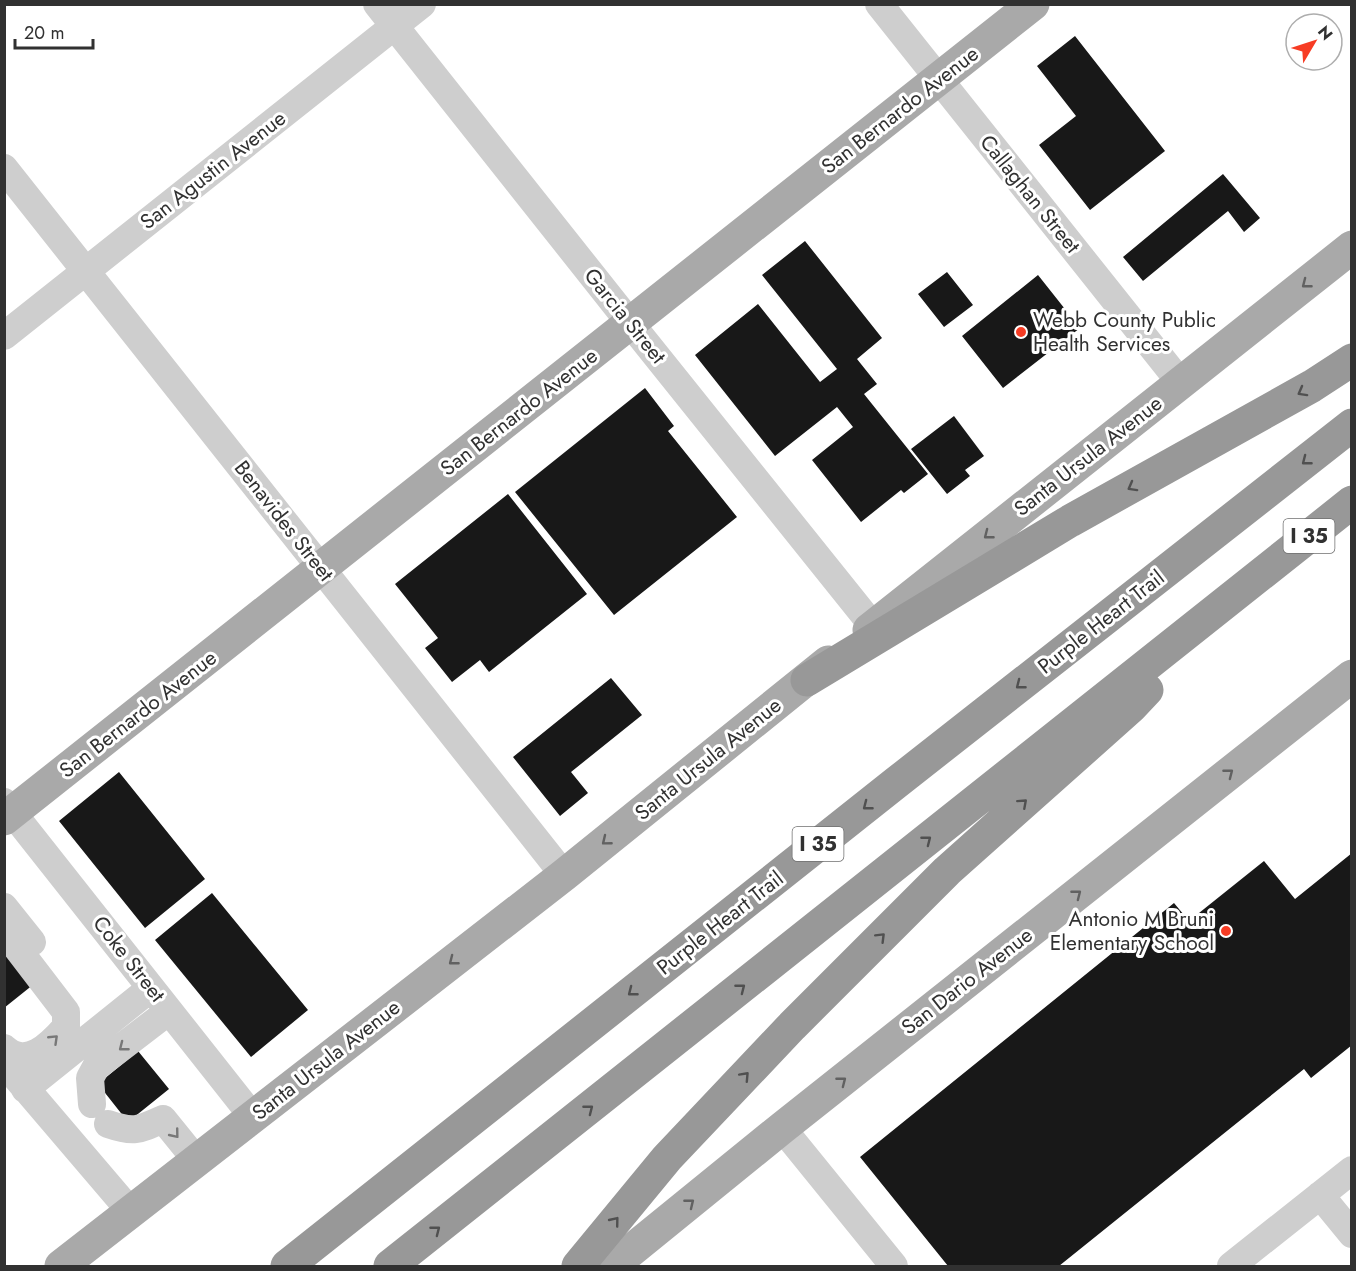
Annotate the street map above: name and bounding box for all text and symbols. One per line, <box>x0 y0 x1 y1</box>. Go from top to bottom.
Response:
scale bar <box>15 12 93 50</box>
north arrow <box>1284 12 1344 72</box>
text: 20 m <box>24 20 64 46</box>
text: N <box>1312 21 1338 45</box>
street label: San Bernardo Avenue <box>815 39 985 181</box>
street label: San Agustin Avenue <box>134 103 292 236</box>
street label: Callaghan Street <box>973 128 1087 260</box>
street label: Garcia Street <box>577 262 673 370</box>
one-way arrow <box>1301 276 1312 287</box>
place label: Webb County Public Health Services <box>1033 305 1216 359</box>
marker: Webb County Public Health Services <box>1014 325 1028 339</box>
street label: San Bernardo Avenue <box>434 341 604 483</box>
one-way arrow <box>1298 385 1308 396</box>
street label: Santa Ursula Avenue <box>1008 388 1169 523</box>
one-way arrow <box>1301 453 1312 464</box>
street label: Benavides Street <box>227 454 341 588</box>
one-way arrow <box>1128 480 1138 491</box>
road number: I 35 <box>1284 519 1334 553</box>
one-way arrow <box>984 528 995 539</box>
street label: Purple Heart Trail <box>1031 563 1171 681</box>
street label: San Bernardo Avenue <box>53 643 223 785</box>
one-way arrow <box>1016 678 1027 689</box>
street label: Santa Ursula Avenue <box>628 690 788 827</box>
one-way arrow <box>1223 769 1234 780</box>
one-way arrow <box>863 798 874 809</box>
one-way arrow <box>1016 799 1027 810</box>
road number: I 35 <box>792 827 844 861</box>
one-way arrow <box>602 833 613 844</box>
one-way arrow <box>920 837 931 848</box>
street label: Purple Heart Trail <box>650 864 790 982</box>
one-way arrow <box>1070 891 1081 902</box>
place label: Antonio M Bruni Elementary School <box>1050 904 1214 958</box>
street label: Coke Street <box>86 910 172 1008</box>
street label: San Dario Avenue <box>895 920 1039 1042</box>
marker: Antonio M Bruni Elementary School <box>1219 924 1233 938</box>
one-way arrow <box>874 933 885 944</box>
one-way arrow <box>449 954 460 965</box>
one-way arrow <box>735 984 746 995</box>
one-way arrow <box>628 985 639 996</box>
street label: Santa Ursula Avenue <box>246 992 407 1127</box>
one-way arrow <box>48 1035 58 1046</box>
one-way arrow <box>119 1039 130 1050</box>
one-way arrow <box>738 1072 749 1082</box>
one-way arrow <box>835 1077 846 1088</box>
one-way arrow <box>582 1105 593 1116</box>
one-way arrow <box>167 1127 178 1138</box>
one-way arrow <box>683 1199 694 1210</box>
one-way arrow <box>608 1217 619 1228</box>
one-way arrow <box>429 1227 440 1238</box>

